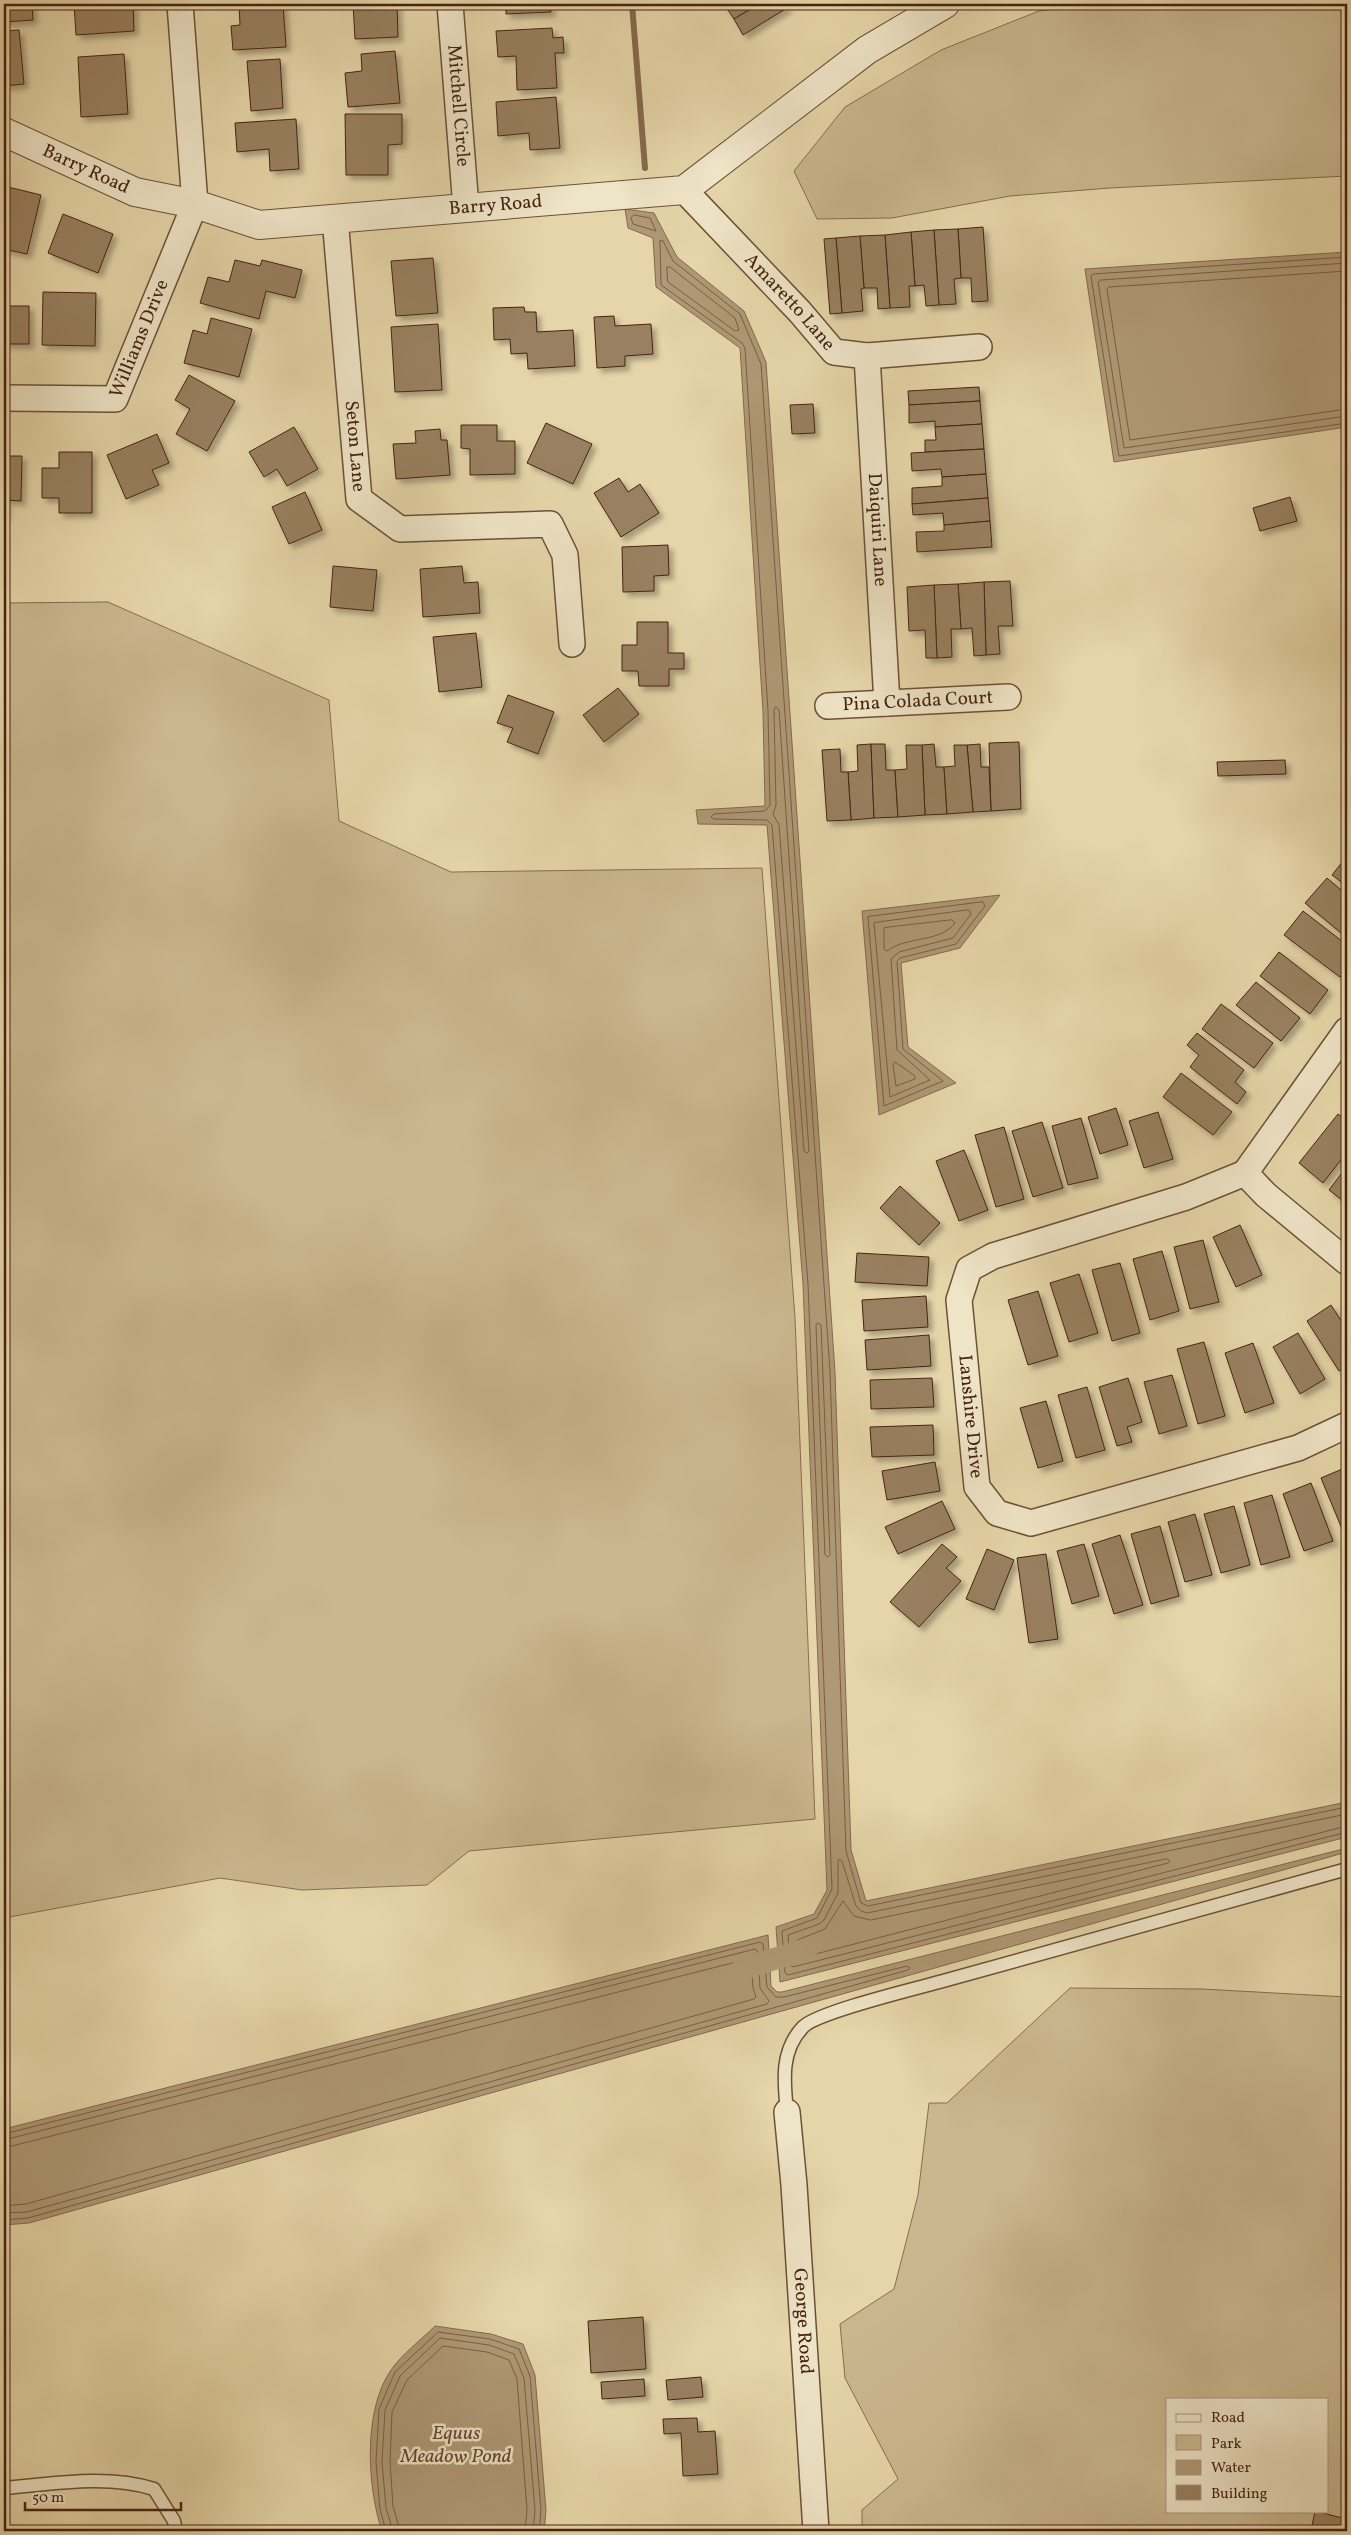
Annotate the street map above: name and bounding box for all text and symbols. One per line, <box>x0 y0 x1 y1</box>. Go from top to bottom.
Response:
street label: Mitchell Circle <box>440 44 476 168</box>
street label: Barry Road <box>38 138 134 201</box>
street label: Barry Road <box>448 189 543 222</box>
street label: Amaretto Lane <box>738 248 841 357</box>
street label: Williams Drive <box>104 276 176 402</box>
street label: Seton Lane <box>338 399 371 493</box>
street label: Daiquiri Lane <box>861 472 893 587</box>
street label: Pina Colada Court <box>842 685 994 718</box>
street label: Lanshire Drive <box>951 1354 989 1479</box>
street label: George Road <box>786 2267 819 2375</box>
legend <box>1166 2398 1328 2512</box>
text: Road <box>1211 2408 1245 2429</box>
water label: Equus Meadow Pond <box>400 2420 512 2471</box>
text: Park <box>1211 2434 1242 2455</box>
text: Water <box>1211 2458 1251 2479</box>
scale bar <box>25 2480 181 2512</box>
text: Building <box>1211 2484 1268 2505</box>
text: 50 m <box>32 2488 64 2509</box>

